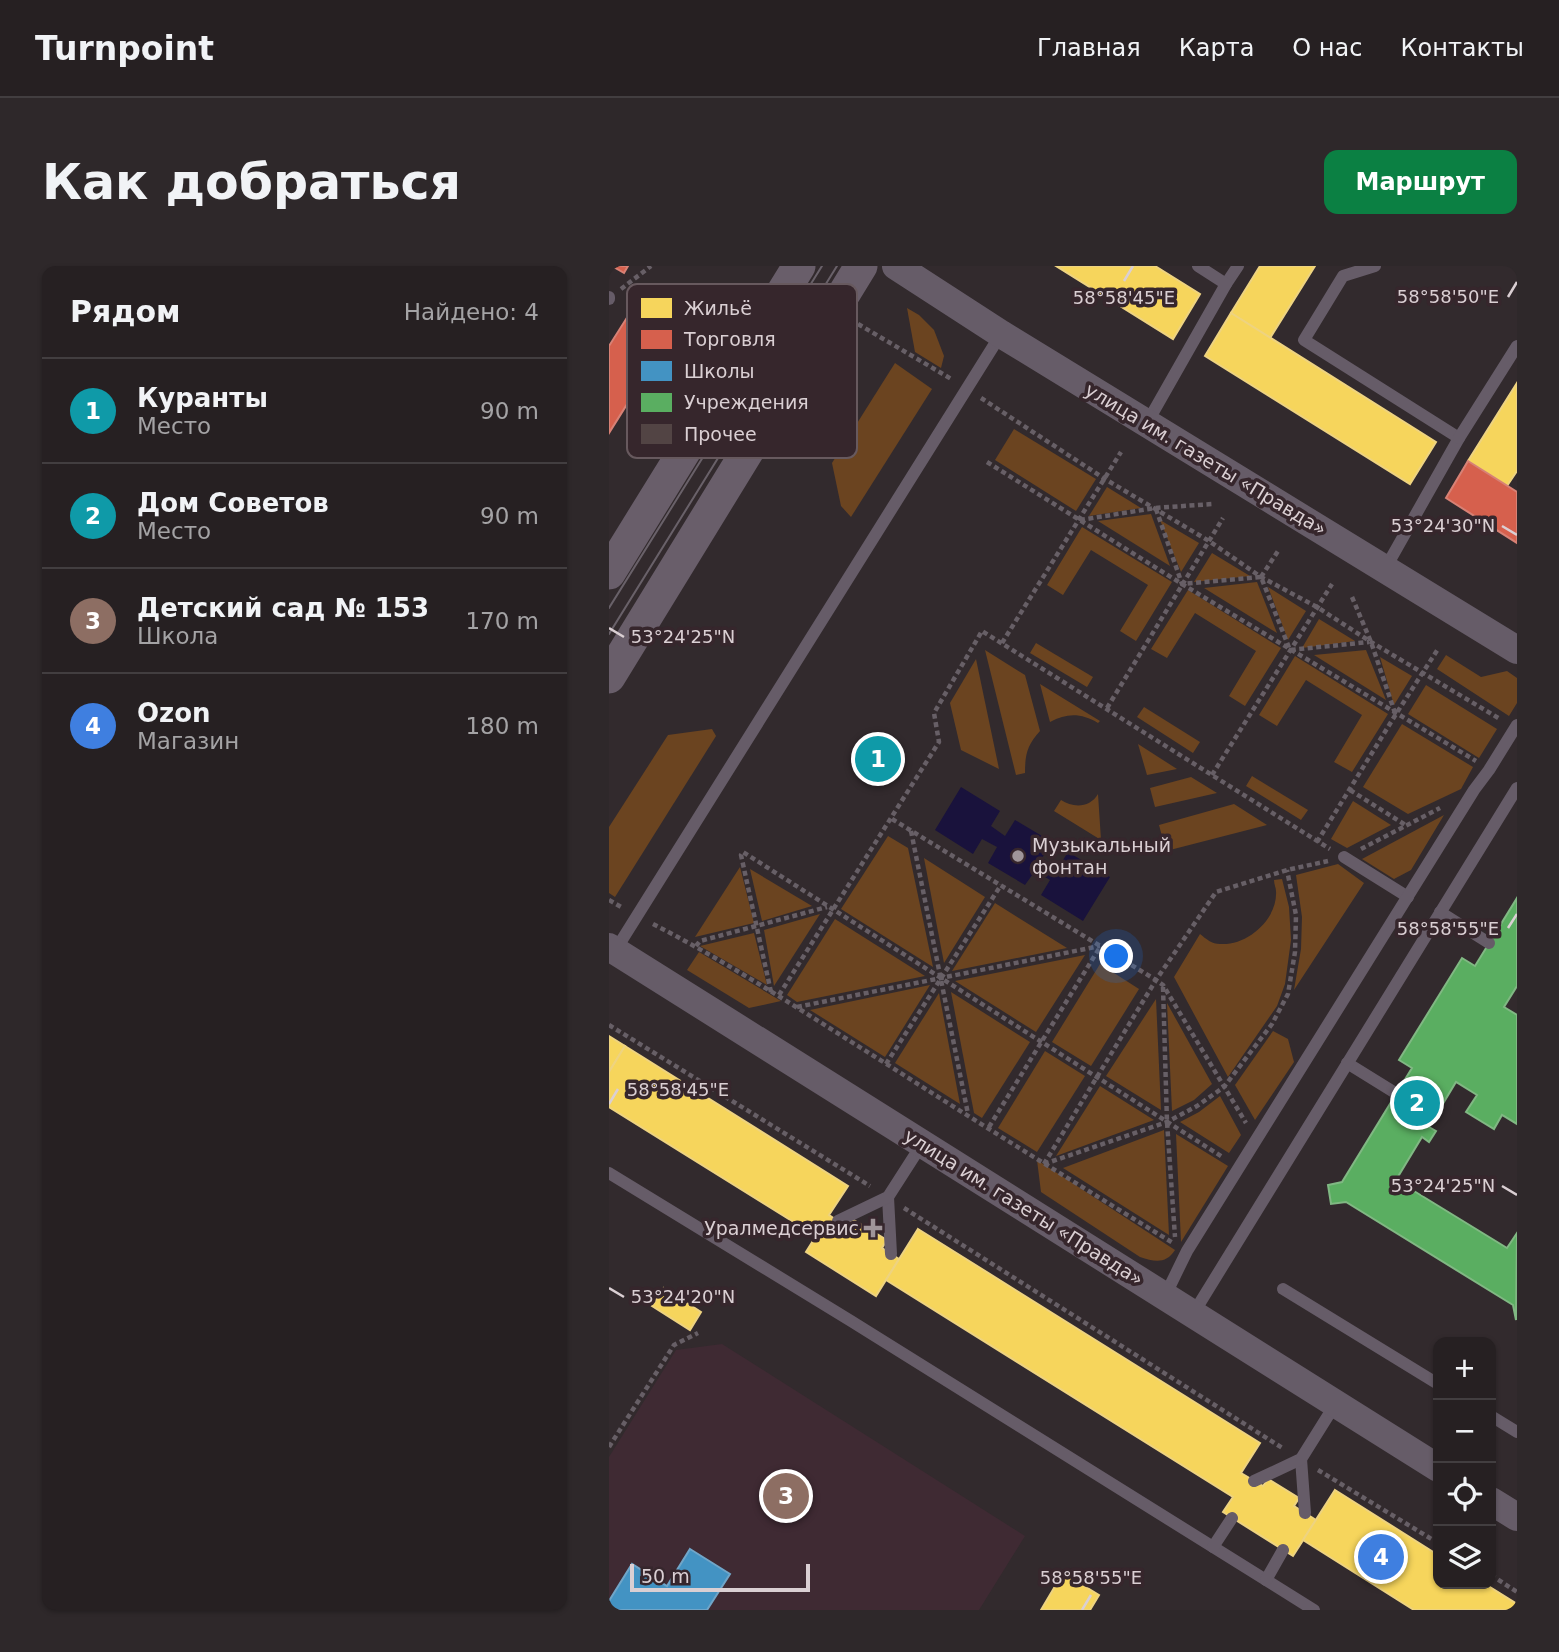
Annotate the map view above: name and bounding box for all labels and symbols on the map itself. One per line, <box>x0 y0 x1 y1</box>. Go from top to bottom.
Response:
legend <box>627 284 857 458</box>
text: 58°58'50"E <box>1397 286 1499 307</box>
text: 58°58'45"E <box>1073 287 1175 308</box>
text: Жильё <box>684 297 752 319</box>
text: Торговля <box>683 328 776 350</box>
text: Школы <box>684 360 755 382</box>
street label: улица им. газеты «Правда» <box>1081 378 1331 540</box>
text: Учреждения <box>684 391 809 413</box>
text: Прочее <box>684 423 757 445</box>
text: 53°24'30"N <box>1391 515 1495 536</box>
text: 53°24'25"N <box>631 626 735 647</box>
pin: 1 <box>855 733 901 785</box>
place label: Музыкальный фонтан <box>1032 834 1171 878</box>
marker: Музыкальный фонтан <box>1010 848 1026 864</box>
text: 58°58'55"E <box>1397 918 1499 939</box>
your location <box>1099 939 1133 973</box>
pin: 2 <box>1394 1077 1440 1129</box>
text: 58°58'45"E <box>627 1079 729 1100</box>
street label: улица им. газеты «Правда» <box>900 1124 1148 1290</box>
text: 53°24'25"N <box>1391 1175 1495 1196</box>
place label: Уралмедсервис <box>704 1217 859 1239</box>
marker: Уралмедсервис <box>865 1220 881 1236</box>
text: 53°24'20"N <box>631 1286 735 1307</box>
pin: 3 <box>763 1470 809 1522</box>
pin: 4 <box>1358 1531 1404 1583</box>
scale bar <box>630 1561 810 1593</box>
text: 58°58'55"E <box>1040 1567 1142 1588</box>

